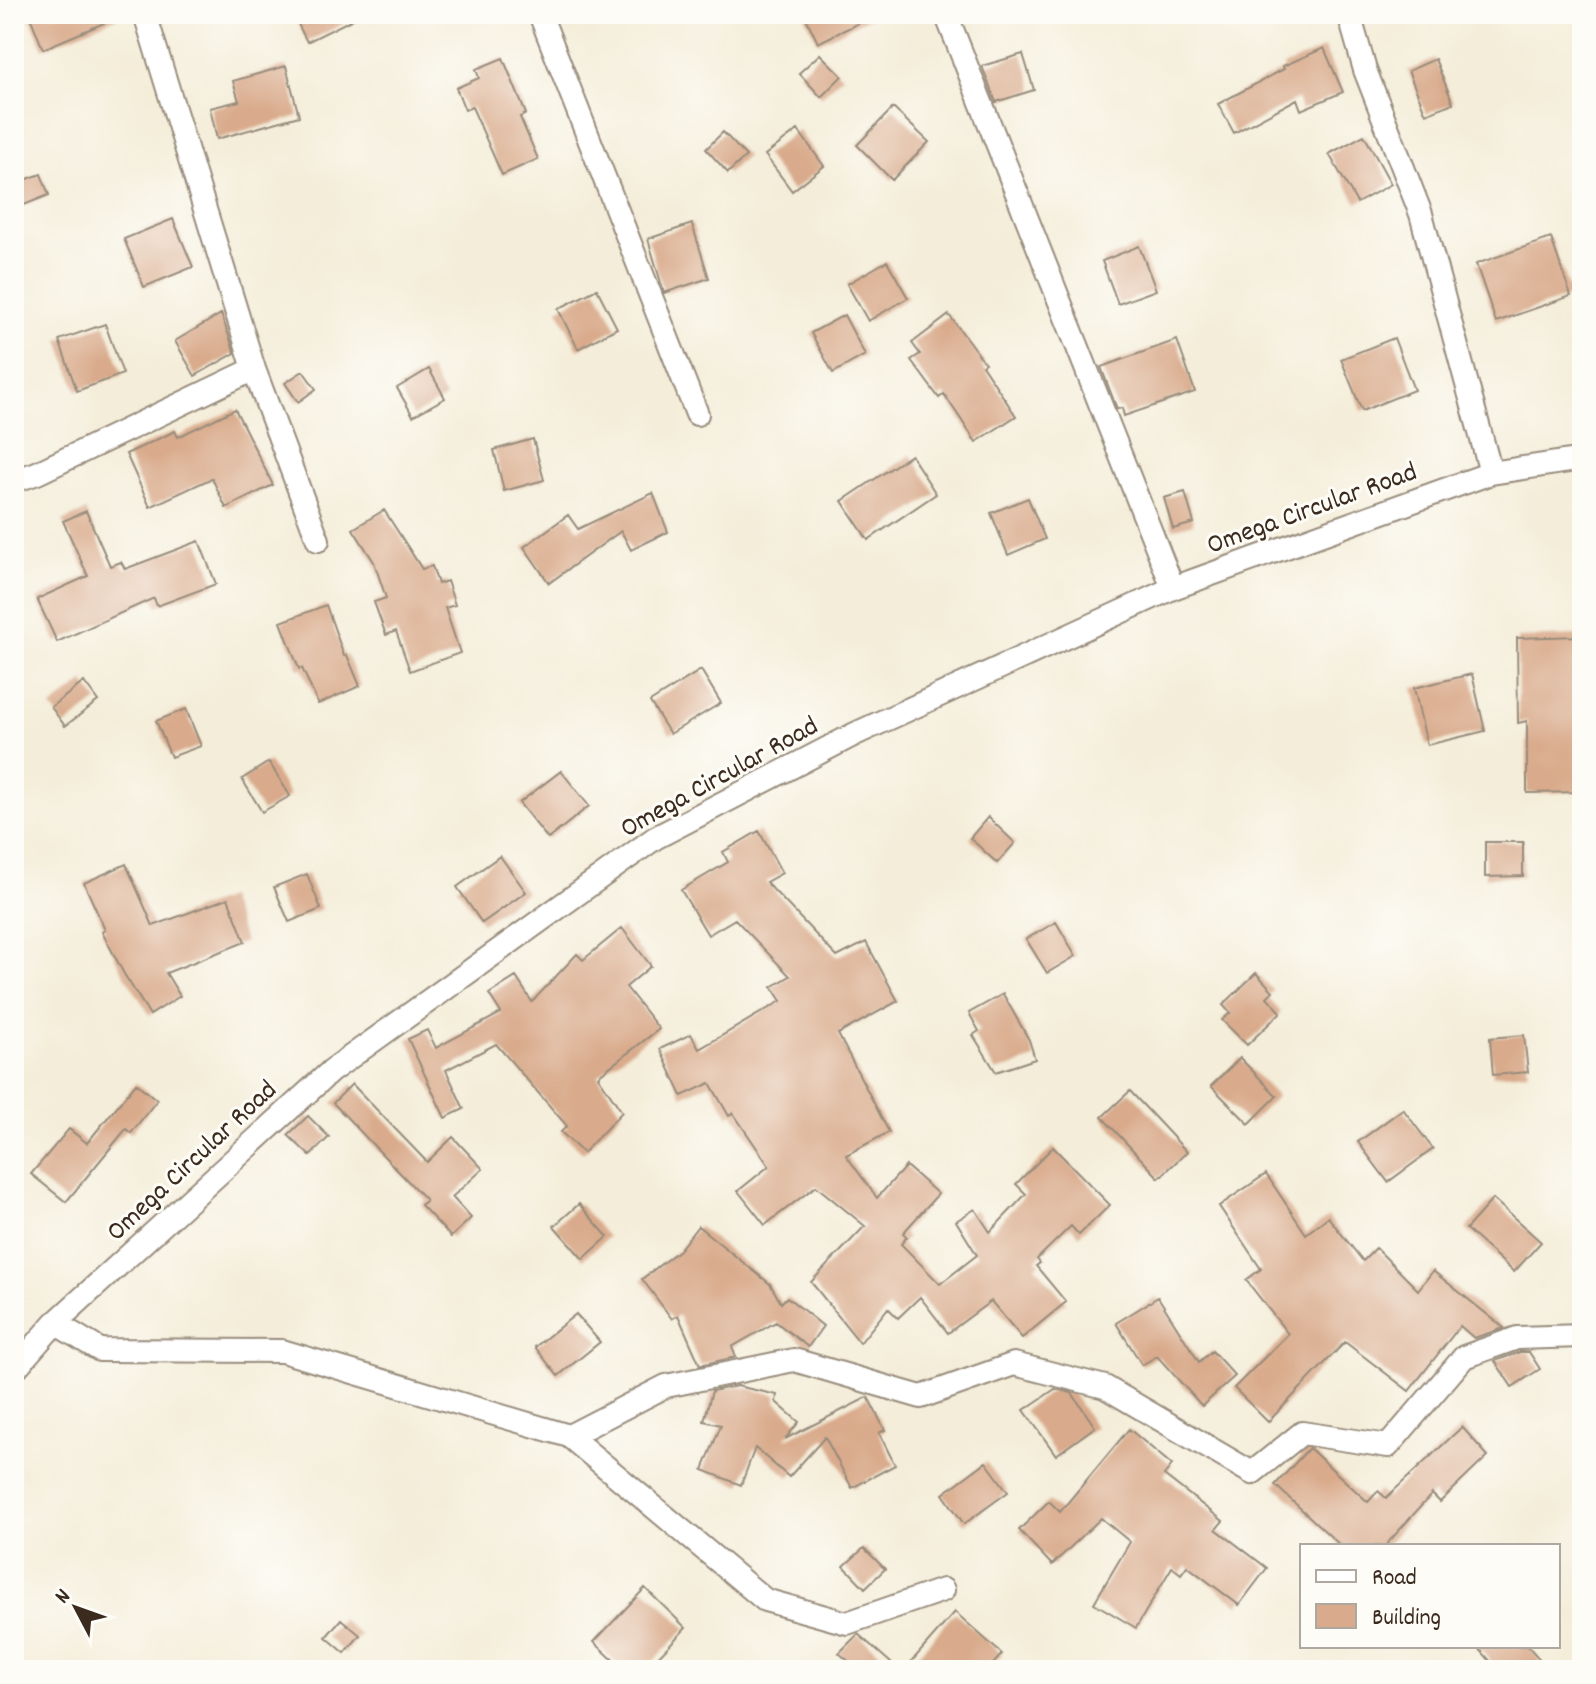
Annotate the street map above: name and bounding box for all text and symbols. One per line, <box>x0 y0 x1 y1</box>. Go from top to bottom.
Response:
street label: Omega Circular Road <box>1202 454 1423 567</box>
street label: Omega Circular Road <box>614 708 827 850</box>
street label: Omega Circular Road <box>99 1073 288 1253</box>
legend <box>1300 1544 1560 1648</box>
text: Road <box>1372 1562 1417 1596</box>
north arrow <box>36 1568 116 1648</box>
text: N <box>48 1583 79 1611</box>
text: Building <box>1372 1602 1441 1636</box>

